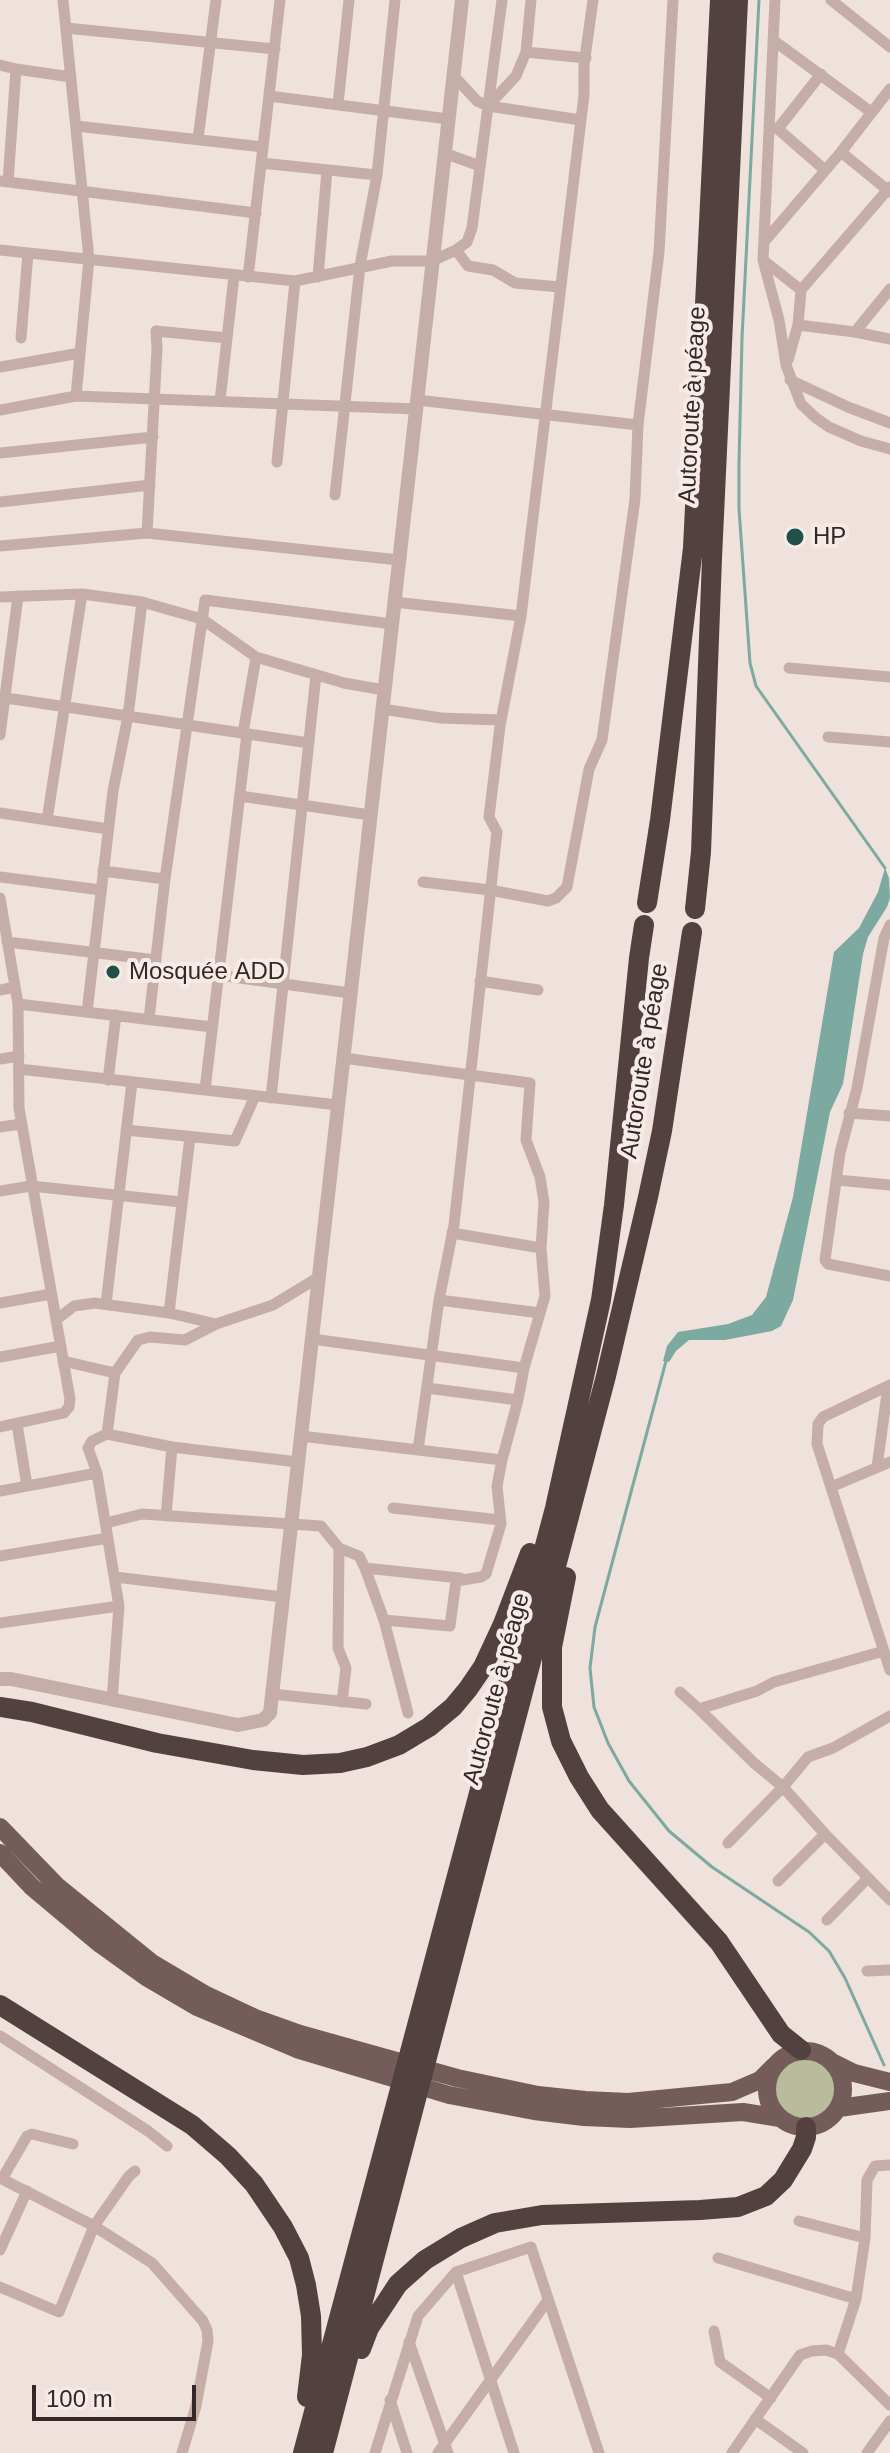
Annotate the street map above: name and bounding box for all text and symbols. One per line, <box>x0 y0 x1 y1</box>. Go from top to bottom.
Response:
street label: Autoroute à péage <box>673 306 713 504</box>
place label: HP <box>813 523 846 551</box>
marker: HP <box>784 526 806 548</box>
place label: Mosquée ADD <box>129 958 285 986</box>
street label: Autoroute à péage <box>615 961 675 1161</box>
marker: Mosquée ADD <box>104 963 122 981</box>
street label: Autoroute à péage <box>458 1590 536 1788</box>
scale bar <box>36 2369 200 2419</box>
text: 100 m <box>46 2385 113 2412</box>

